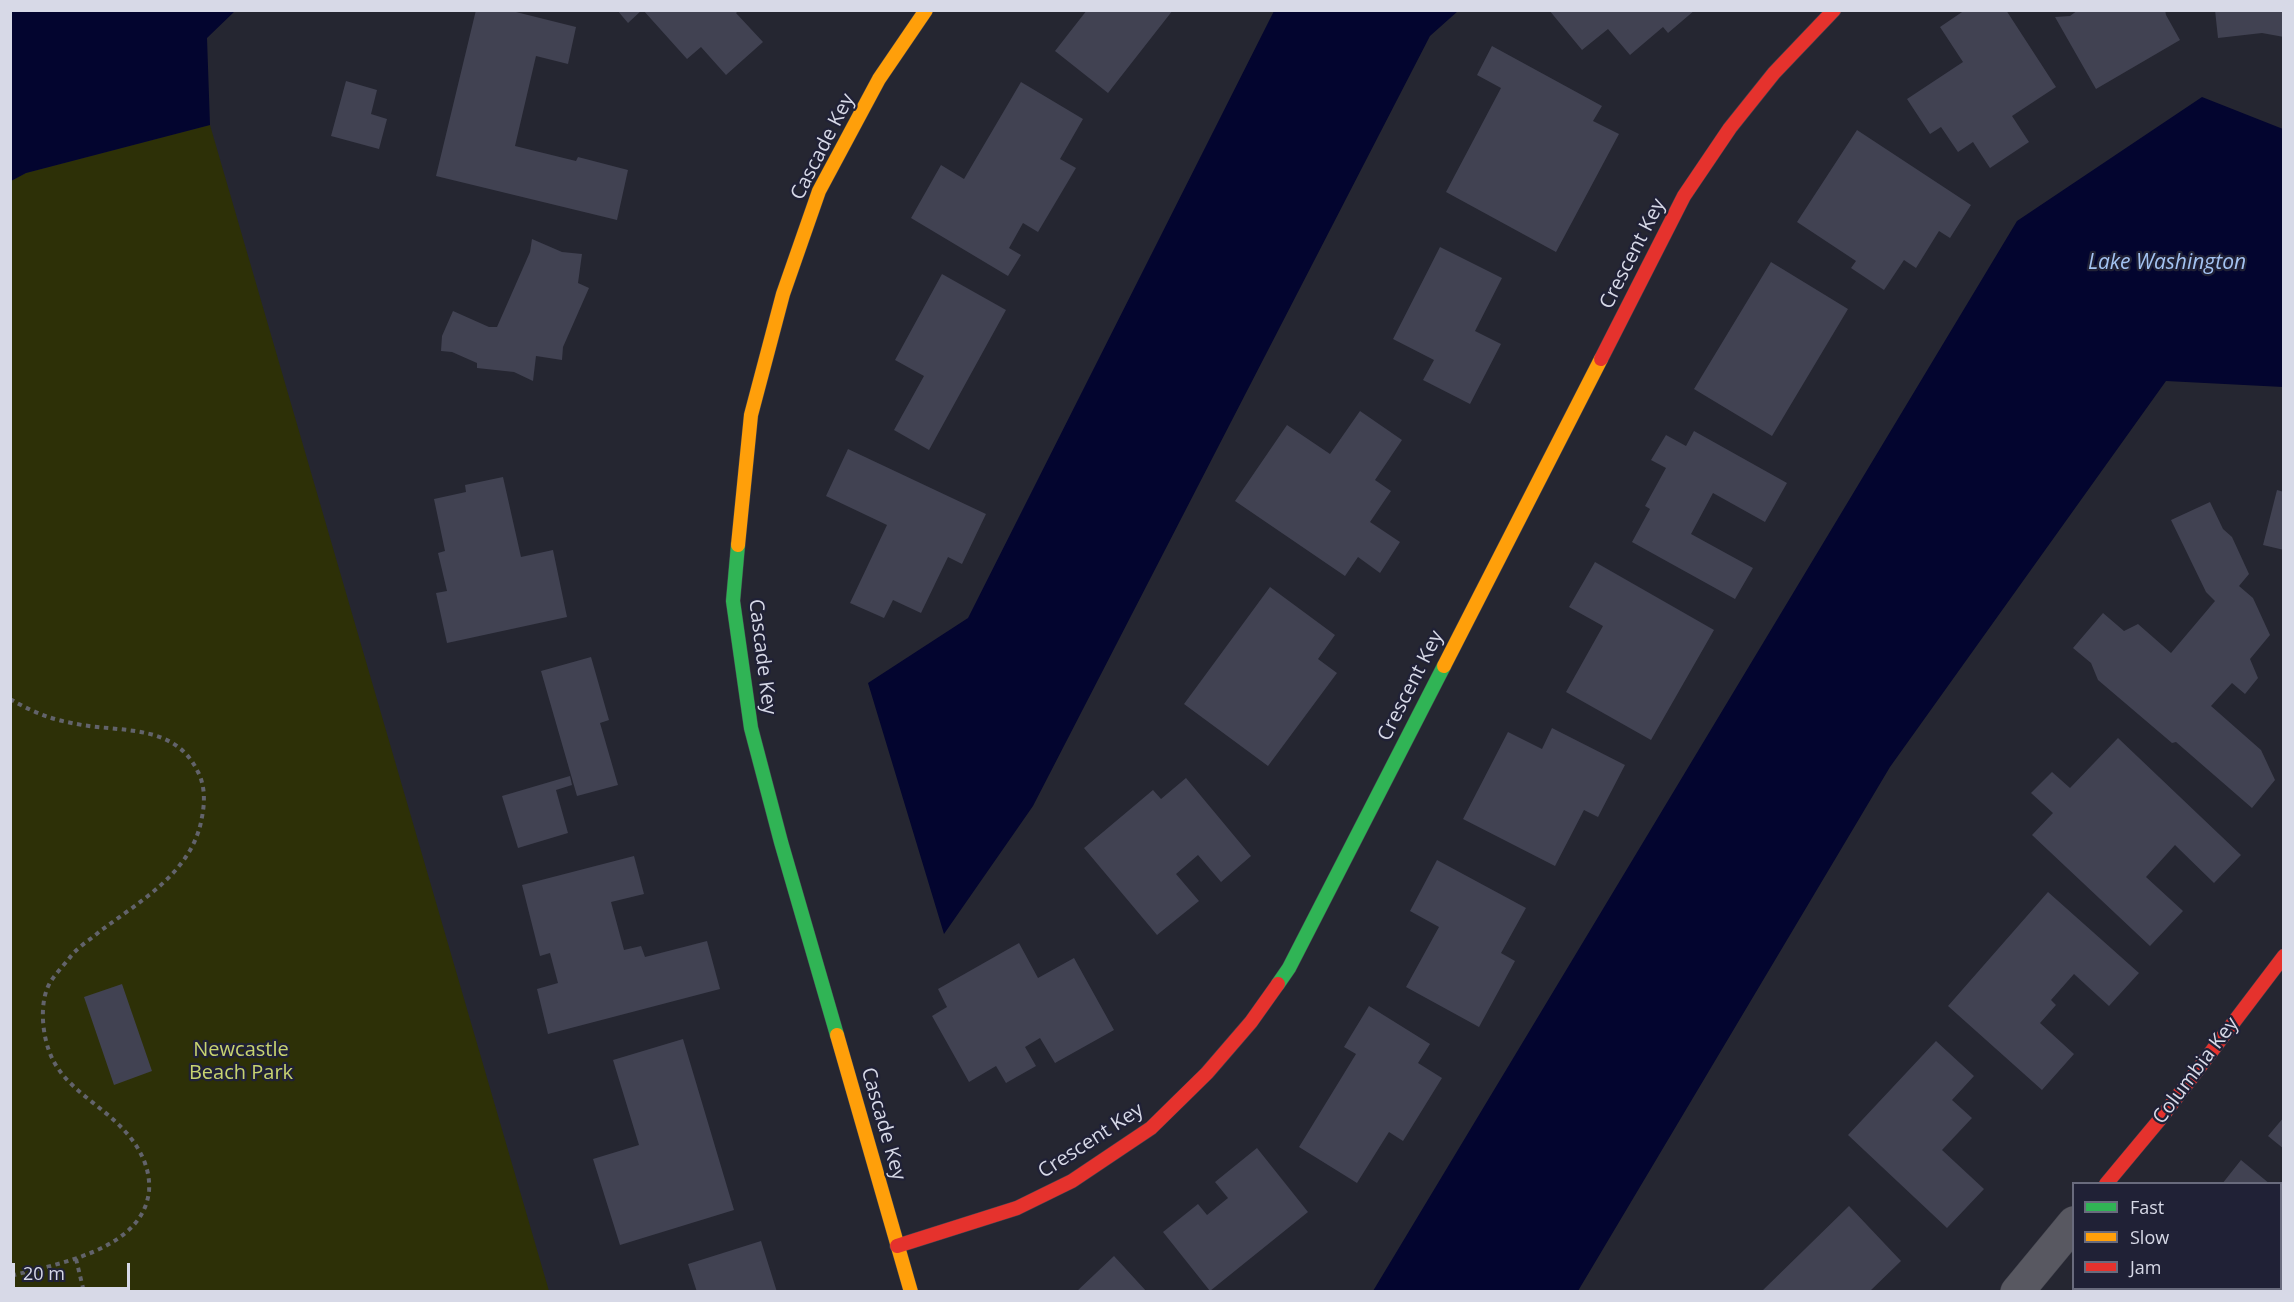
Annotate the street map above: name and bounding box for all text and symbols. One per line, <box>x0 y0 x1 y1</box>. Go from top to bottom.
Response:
street label: Cascade Key <box>786 90 860 204</box>
street label: Crescent Key <box>1595 195 1671 313</box>
water label: Lake Washington <box>2088 250 2246 276</box>
street label: Cascade Key <box>743 598 781 716</box>
street label: Crescent Key <box>1373 627 1449 745</box>
street label: Columbia Key <box>2148 1013 2244 1129</box>
park label: Newcastle Beach Park <box>189 1038 293 1085</box>
street label: Cascade Key <box>855 1065 911 1183</box>
street label: Crescent Key <box>1034 1098 1148 1184</box>
legend <box>2072 1182 2282 1290</box>
text: Fast <box>2130 1195 2164 1219</box>
text: Slow <box>2130 1225 2169 1249</box>
scale bar <box>15 1251 134 1289</box>
text: Jam <box>2130 1255 2162 1279</box>
text: 20 m <box>23 1261 65 1285</box>

